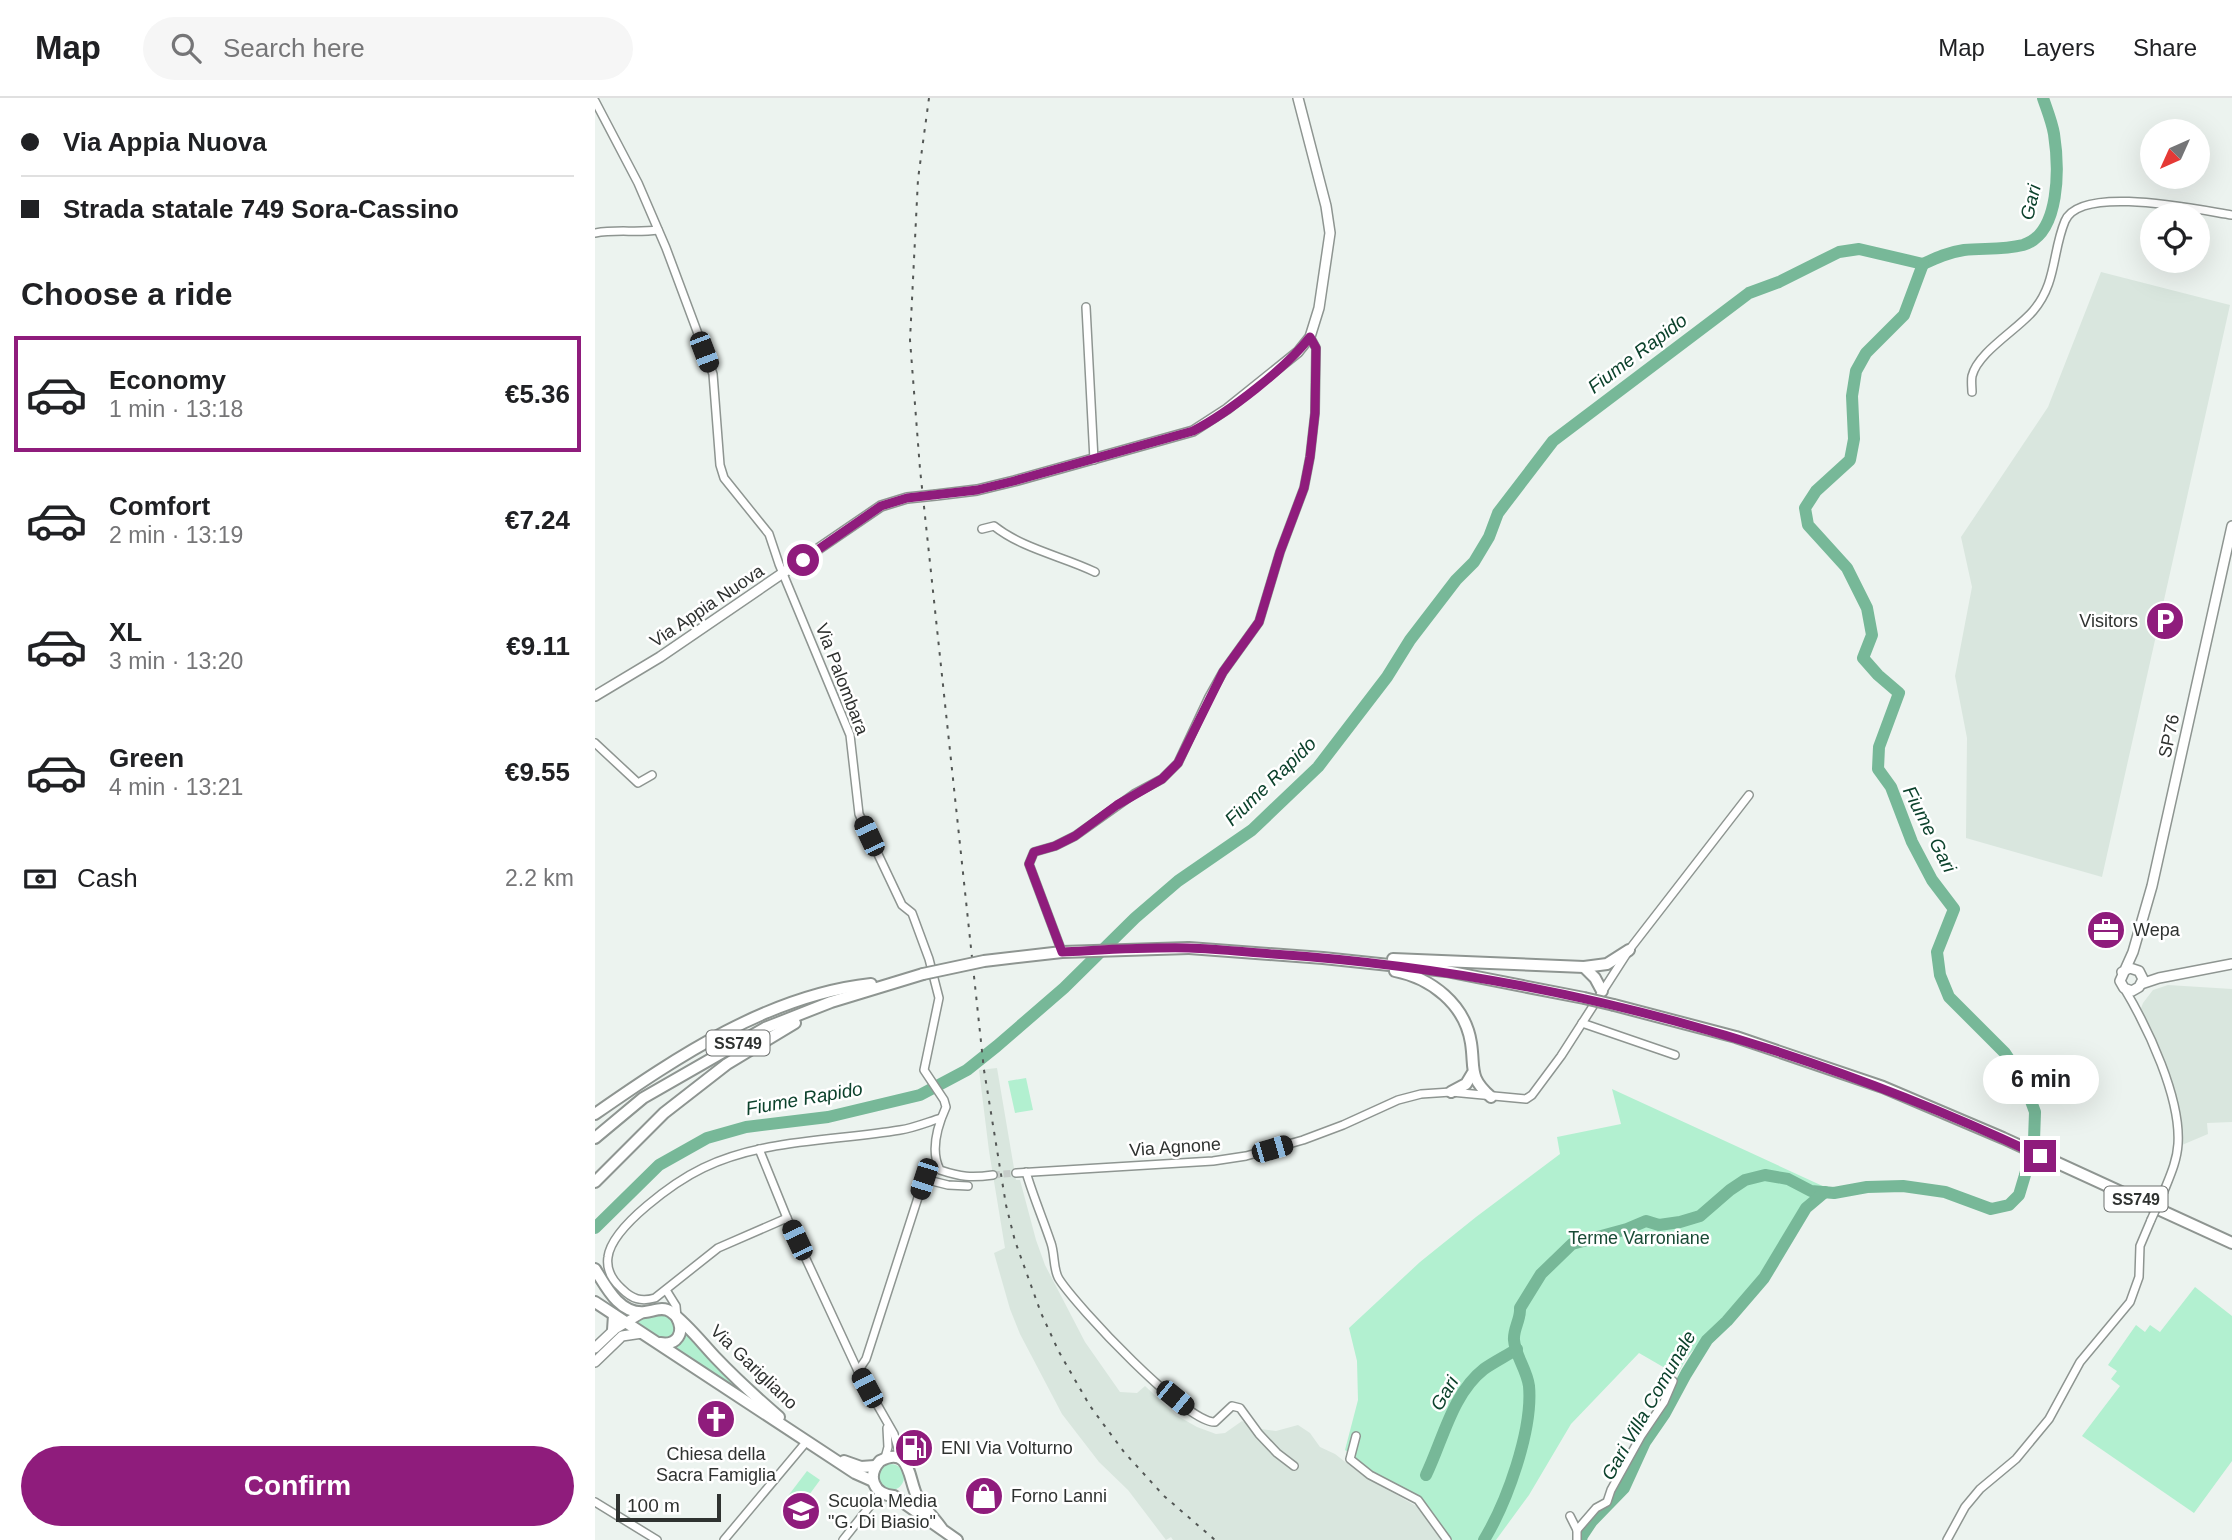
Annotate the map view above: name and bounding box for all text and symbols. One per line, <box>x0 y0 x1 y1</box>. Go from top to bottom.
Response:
search box <box>143 17 633 80</box>
text: Map <box>35 29 101 66</box>
icon: search <box>167 29 205 67</box>
text: Search here <box>223 33 365 63</box>
text: Map <box>1938 34 1985 61</box>
text: Layers <box>2023 34 2095 61</box>
text: Share <box>2133 34 2197 61</box>
north arrow <box>2140 119 2210 189</box>
map controls <box>2140 119 2210 273</box>
text: Via Appia Nuova <box>63 127 267 157</box>
water label: Gari <box>2016 182 2045 222</box>
text: Strada statale 749 Sora-Cassino <box>63 194 459 224</box>
button: locate <box>2140 203 2210 273</box>
text: Choose a ride <box>21 276 233 312</box>
water label: Fiume Rapido <box>1584 309 1691 397</box>
car <box>687 329 722 375</box>
icon: car <box>25 363 88 426</box>
text: Economy <box>109 365 226 395</box>
text: €5.36 <box>505 379 570 409</box>
text: 1 min · 13:18 <box>109 396 243 422</box>
icon: car <box>25 489 88 552</box>
text: Comfort <box>109 491 210 521</box>
text: €7.24 <box>505 505 570 535</box>
text: 2 min · 13:19 <box>109 522 243 548</box>
route start <box>787 544 819 576</box>
street label: Via Appia Nuova <box>646 560 768 651</box>
parking icon: Visitors <box>2144 600 2186 642</box>
place label: Visitors <box>2079 611 2138 631</box>
icon: car <box>25 615 88 678</box>
text: XL <box>109 617 142 647</box>
street label: Via Palombara <box>812 620 873 738</box>
text: €9.11 <box>506 631 570 661</box>
text: 3 min · 13:20 <box>109 648 243 674</box>
street label: SP76 <box>2155 712 2183 760</box>
water label: Fiume Rapido <box>1221 733 1320 830</box>
icon: car <box>25 741 88 804</box>
text: Green <box>109 743 184 773</box>
text: €9.55 <box>505 757 570 787</box>
text: 4 min · 13:21 <box>109 774 243 800</box>
water label: Fiume Gari <box>1899 783 1961 877</box>
car <box>851 813 888 859</box>
icon: cash <box>21 860 59 898</box>
text: Cash <box>77 863 138 893</box>
text: 2.2 km <box>505 865 574 891</box>
office icon: Wepa <box>2085 909 2127 951</box>
place label: Wepa <box>2133 920 2181 940</box>
road number: SS749 <box>706 1030 769 1056</box>
callout: 6 min <box>1982 1054 2098 1104</box>
text: 6 min <box>2011 1066 2071 1092</box>
water label: Fiume Rapido <box>744 1078 864 1119</box>
car <box>1249 1133 1296 1165</box>
street label: Via Agnone <box>1129 1134 1221 1160</box>
route end <box>2024 1140 2056 1172</box>
car <box>908 1156 941 1202</box>
road number: SS749 <box>2105 1186 2167 1212</box>
car <box>779 1217 816 1263</box>
park label: Terme Varroniane <box>1568 1228 1710 1248</box>
street label: Via Garigliano <box>707 1321 801 1413</box>
water label: Gari Villa Comunale <box>1597 1327 1700 1484</box>
car <box>848 1365 887 1411</box>
water label: Gari <box>1426 1372 1463 1414</box>
car <box>1153 1377 1198 1419</box>
church icon: Chiesa della Sacra Famiglia <box>695 1398 737 1440</box>
fuel station icon: ENI Via Volturno <box>893 1427 935 1469</box>
place label: ENI Via Volturno <box>941 1438 1073 1458</box>
place label: Chiesa della Sacra Famiglia <box>656 1444 777 1485</box>
button: Confirm <box>21 1446 574 1526</box>
shop icon: Forno Lanni <box>963 1475 1005 1517</box>
place label: Forno Lanni <box>1011 1486 1107 1506</box>
school or university icon: Scuola Media "G. Di Biasio" <box>780 1490 822 1532</box>
scale bar <box>616 1491 721 1523</box>
place label: Scuola Media "G. Di Biasio" <box>828 1491 938 1532</box>
text: 100 m <box>627 1495 680 1516</box>

